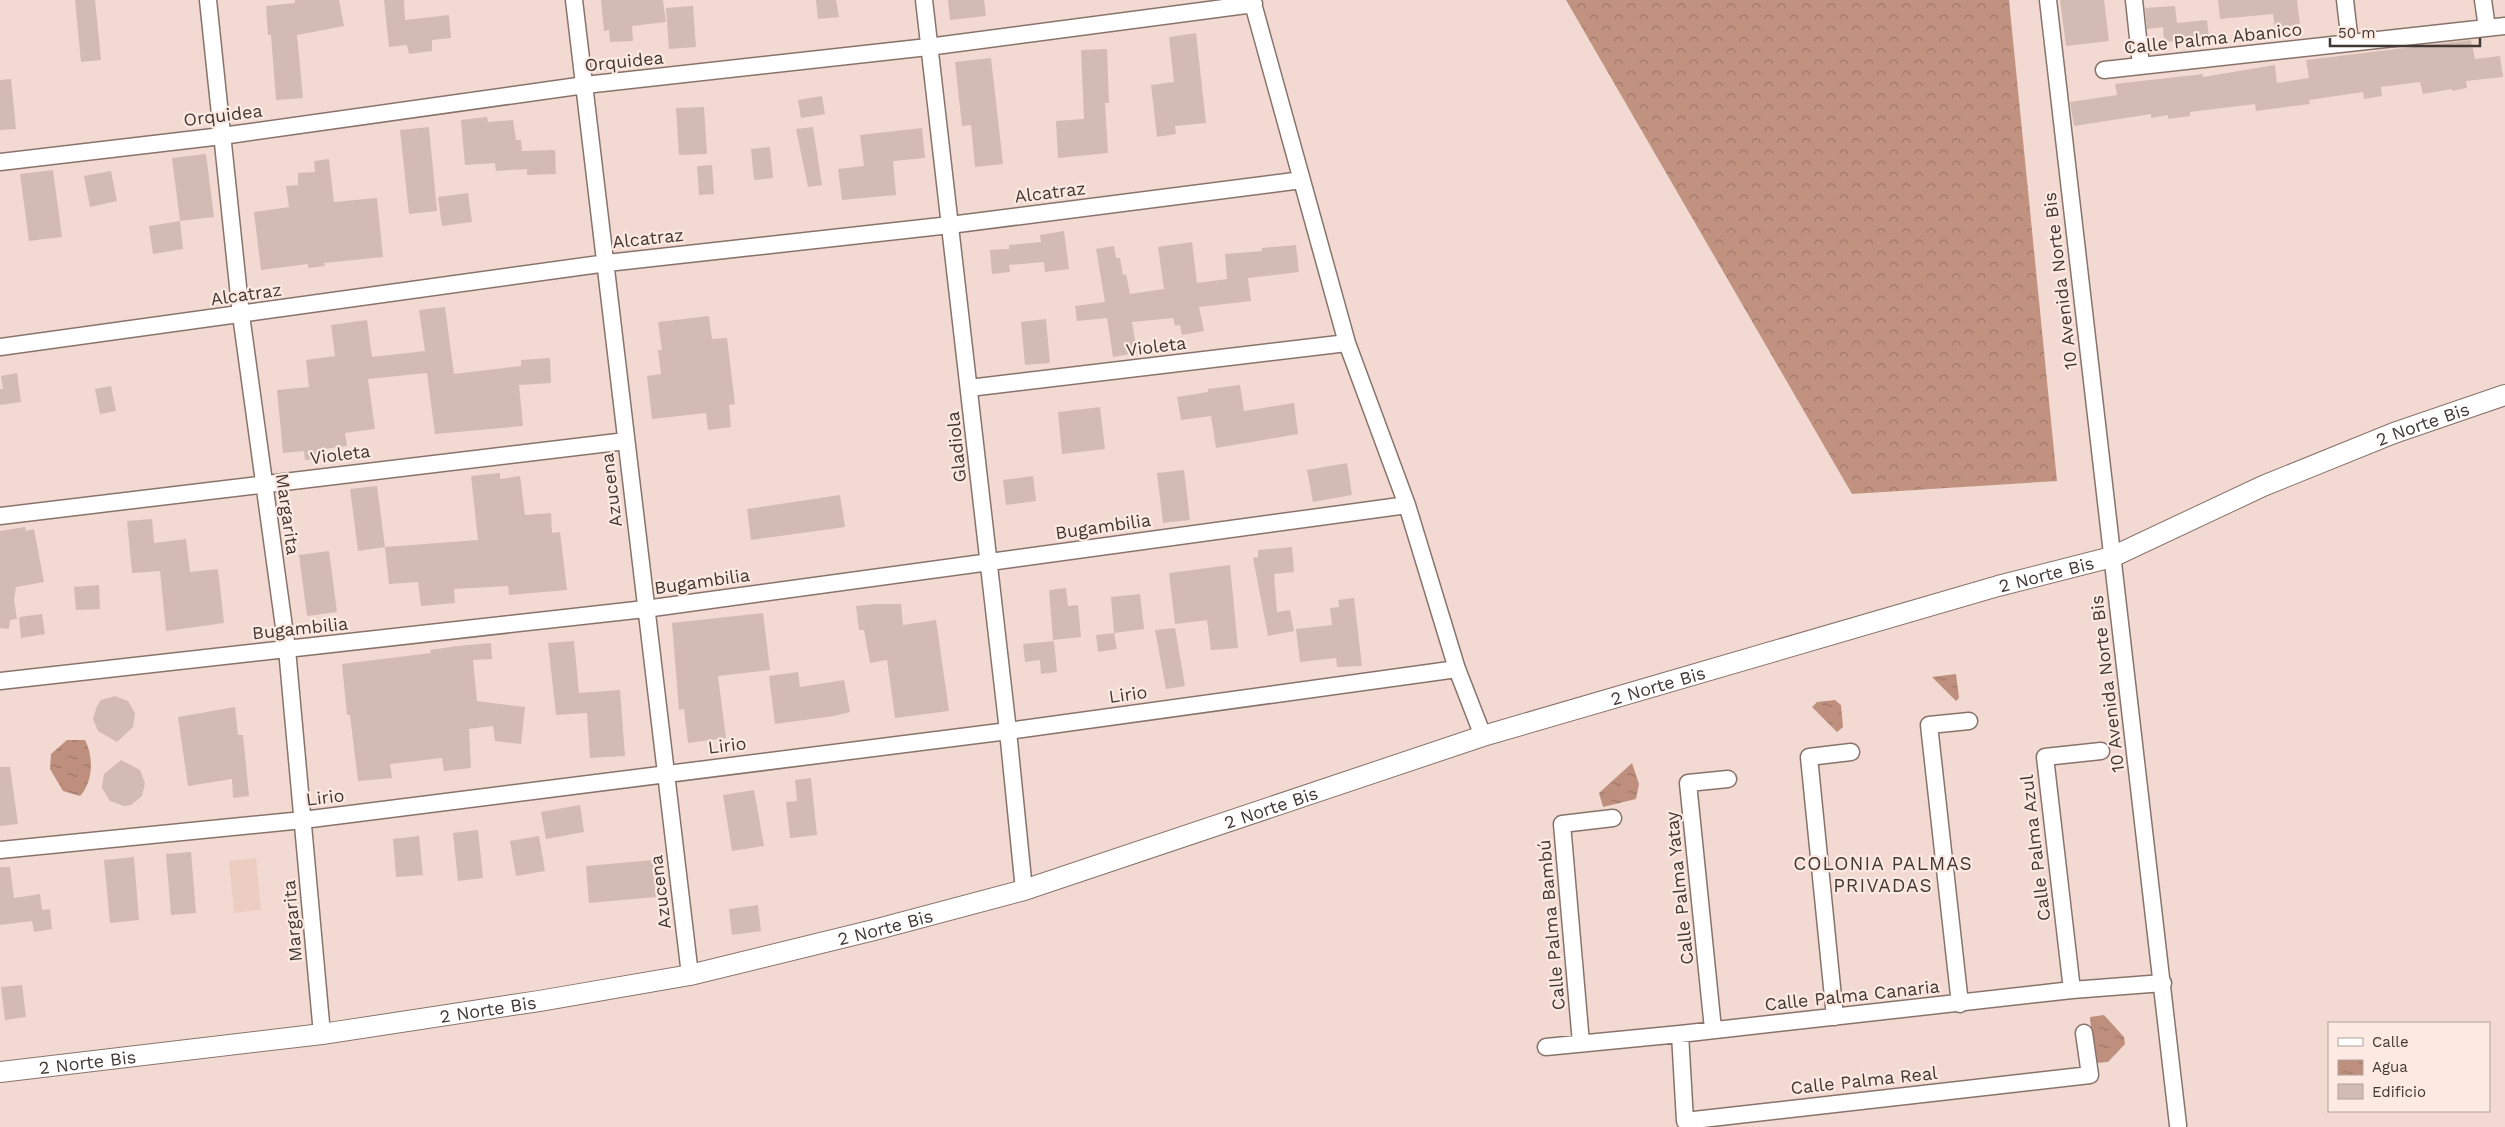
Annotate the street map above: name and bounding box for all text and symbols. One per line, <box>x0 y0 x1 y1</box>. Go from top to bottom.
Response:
scale bar <box>2330 15 2480 47</box>
street label: Calle Palma Abanico <box>2123 18 2303 58</box>
text: 50 m <box>2338 24 2375 42</box>
street label: Orquidea <box>583 46 665 76</box>
street label: Orquidea <box>182 100 264 130</box>
street label: Alcatraz <box>1013 177 1087 207</box>
street label: 10 Avenida Norte Bis <box>2039 191 2081 371</box>
street label: Alcatraz <box>611 224 685 252</box>
street label: Alcatraz <box>209 279 283 309</box>
street label: Violeta <box>1125 332 1187 360</box>
street label: 2 Norte Bis <box>2373 398 2472 450</box>
street label: Gladiola <box>942 410 970 484</box>
street label: Violeta <box>309 440 371 468</box>
street label: Azucena <box>596 452 626 528</box>
street label: Margarita <box>272 472 304 556</box>
street label: Bugambilia <box>1054 509 1152 543</box>
street label: 2 Norte Bis <box>1996 552 2096 596</box>
street label: Bugambilia <box>653 564 751 598</box>
street label: 10 Avenida Norte Bis <box>2086 594 2128 774</box>
street label: Bugambilia <box>251 613 349 643</box>
street label: 2 Norte Bis <box>1608 661 1708 709</box>
street label: Lirio <box>1107 681 1149 707</box>
street label: Lirio <box>707 732 747 758</box>
street label: Calle Palma Azul <box>2016 773 2054 922</box>
street label: 2 Norte Bis <box>1221 782 1320 833</box>
street label: Lirio <box>305 784 345 810</box>
street label: Calle Palma Yatay <box>1660 810 1697 966</box>
street label: Calle Palma Bambú <box>1533 839 1569 1011</box>
district label: COLONIA PALMAS PRIVADAS <box>1793 852 1973 897</box>
street label: Azucena <box>645 854 675 930</box>
street label: Margarita <box>278 879 306 963</box>
street label: 2 Norte Bis <box>835 904 935 949</box>
street label: Calle Palma Canaria <box>1763 975 1941 1015</box>
street label: 2 Norte Bis <box>438 991 538 1026</box>
legend <box>2328 1022 2490 1112</box>
text: Calle <box>2372 1033 2409 1051</box>
street label: 2 Norte Bis <box>38 1046 137 1078</box>
text: Agua <box>2372 1058 2408 1076</box>
street label: Calle Palma Real <box>1790 1062 1939 1098</box>
text: Edificio <box>2372 1083 2426 1101</box>

